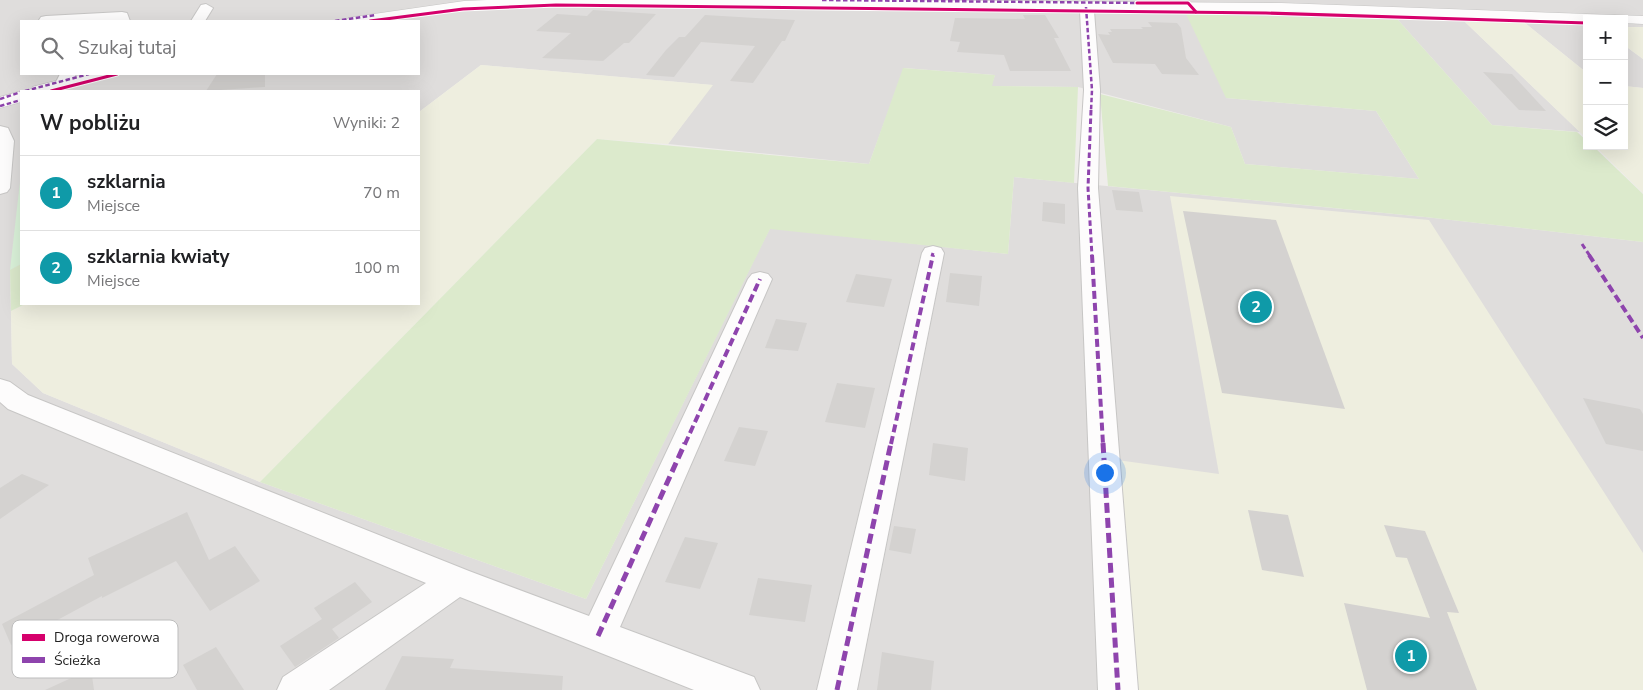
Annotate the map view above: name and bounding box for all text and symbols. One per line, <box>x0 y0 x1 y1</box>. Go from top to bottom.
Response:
map controls <box>1583 15 1628 150</box>
button: + <box>1583 15 1628 60</box>
search box <box>20 20 420 75</box>
icon: search <box>38 34 66 62</box>
text: Szukaj tutaj <box>78 35 177 61</box>
button: − <box>1583 60 1628 105</box>
button: layers <box>1583 105 1628 150</box>
text: W pobliżu <box>40 109 141 137</box>
text: Wyniki: 2 <box>333 112 400 134</box>
text: szklarnia <box>87 169 166 195</box>
text: 1 <box>51 182 61 204</box>
text: 70 m <box>363 182 400 204</box>
text: Miejsce <box>87 195 140 217</box>
text: szklarnia kwiaty <box>87 244 229 270</box>
text: 2 <box>51 257 61 279</box>
text: 100 m <box>353 257 400 279</box>
text: Miejsce <box>87 270 140 292</box>
pin: 2 <box>1240 288 1272 326</box>
your location <box>1092 460 1118 486</box>
legend <box>12 620 178 678</box>
text: Droga rowerowa <box>54 628 160 647</box>
pin: 1 <box>1395 637 1427 675</box>
text: Ścieżka <box>54 651 101 670</box>

